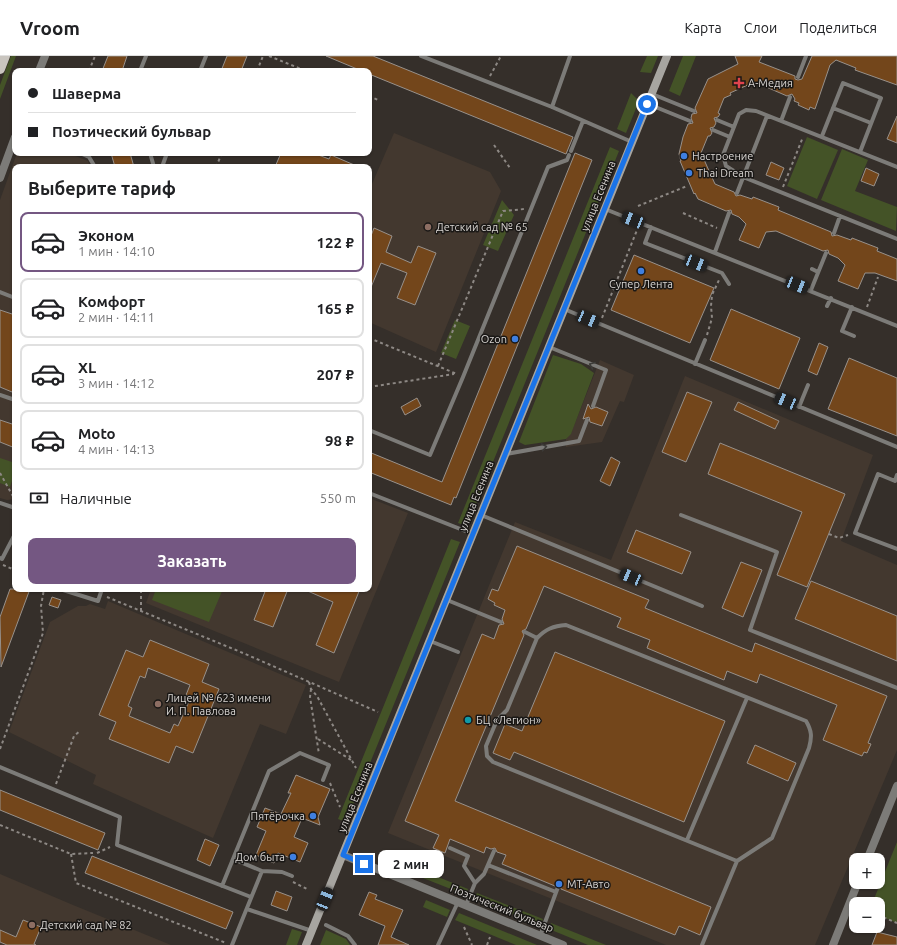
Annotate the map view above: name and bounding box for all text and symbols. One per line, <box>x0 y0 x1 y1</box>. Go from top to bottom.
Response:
text: Vroom <box>20 17 80 39</box>
text: Карта <box>684 20 722 36</box>
text: Слои <box>744 20 777 36</box>
text: Поделиться <box>799 20 877 36</box>
marker: А-Медия <box>733 77 745 89</box>
place label: А-Медия <box>748 77 793 89</box>
text: Шаверма <box>52 85 121 102</box>
route start <box>638 95 656 113</box>
text: Поэтический бульвар <box>52 123 211 140</box>
place label: Настроение <box>692 150 753 162</box>
marker: Настроение <box>679 151 689 161</box>
street label: улица Есенина <box>578 159 618 233</box>
place label: Thai Dream <box>697 167 753 179</box>
marker: Thai Dream <box>684 168 694 178</box>
text: Выберите тариф <box>28 178 176 198</box>
car <box>620 210 646 230</box>
place label: Детский сад № 65 <box>436 221 528 233</box>
marker: Детский сад № 65 <box>423 222 433 232</box>
icon: car <box>30 224 66 260</box>
text: Эконом <box>78 227 134 244</box>
text: 122 ₽ <box>317 234 354 251</box>
text: 1 мин · 14:10 <box>78 244 155 258</box>
car <box>683 253 709 273</box>
marker: Супер Лента <box>636 266 646 276</box>
car <box>784 275 810 295</box>
place label: Супер Лента <box>609 278 673 290</box>
icon: car <box>30 290 66 326</box>
text: Комфорт <box>78 293 145 310</box>
text: 165 ₽ <box>317 300 354 317</box>
car <box>575 309 601 329</box>
text: 2 мин · 14:11 <box>78 310 155 324</box>
place label: Ozon <box>481 333 507 345</box>
marker: Ozon <box>510 334 520 344</box>
icon: car <box>30 356 66 392</box>
text: XL <box>78 359 96 376</box>
one-way arrow <box>588 361 595 369</box>
text: 207 ₽ <box>317 366 354 383</box>
text: 3 мин · 14:12 <box>78 376 155 390</box>
car <box>773 391 799 411</box>
icon: car <box>30 422 66 458</box>
text: Moto <box>78 425 116 442</box>
text: 98 ₽ <box>325 432 354 449</box>
text: 4 мин · 14:13 <box>78 442 155 456</box>
one-way arrow <box>540 444 547 452</box>
street label: улица Есенина <box>456 459 496 533</box>
icon: cash <box>28 487 50 509</box>
text: Наличные <box>60 490 132 507</box>
text: 550 m <box>320 491 356 505</box>
button: Заказать <box>28 538 356 584</box>
car <box>618 567 644 587</box>
place label: Лицей № 623 имени И. П. Павлова <box>166 692 271 717</box>
marker: Лицей № 623 имени И. П. Павлова <box>153 699 163 709</box>
place label: БЦ «Легион» <box>476 714 541 726</box>
marker: БЦ «Легион» <box>463 715 473 725</box>
street label: улица Есенина <box>335 760 375 834</box>
place label: Пятёрочка <box>251 810 305 822</box>
marker: Пятёрочка <box>308 811 318 821</box>
callout: 2 мин <box>378 850 444 878</box>
place label: Дом быта <box>235 851 285 863</box>
marker: Дом быта <box>288 852 298 862</box>
map controls <box>849 853 885 933</box>
button: + <box>849 853 885 889</box>
route end <box>355 855 373 873</box>
text: 2 мин <box>393 857 429 871</box>
place label: МТ-Авто <box>567 878 610 890</box>
marker: МТ-Авто <box>554 879 564 889</box>
street label: Поэтический бульвар <box>448 882 556 934</box>
car <box>315 886 335 912</box>
button: − <box>849 897 885 933</box>
place label: Детский сад № 82 <box>40 919 132 931</box>
marker: Детский сад № 82 <box>27 920 37 930</box>

